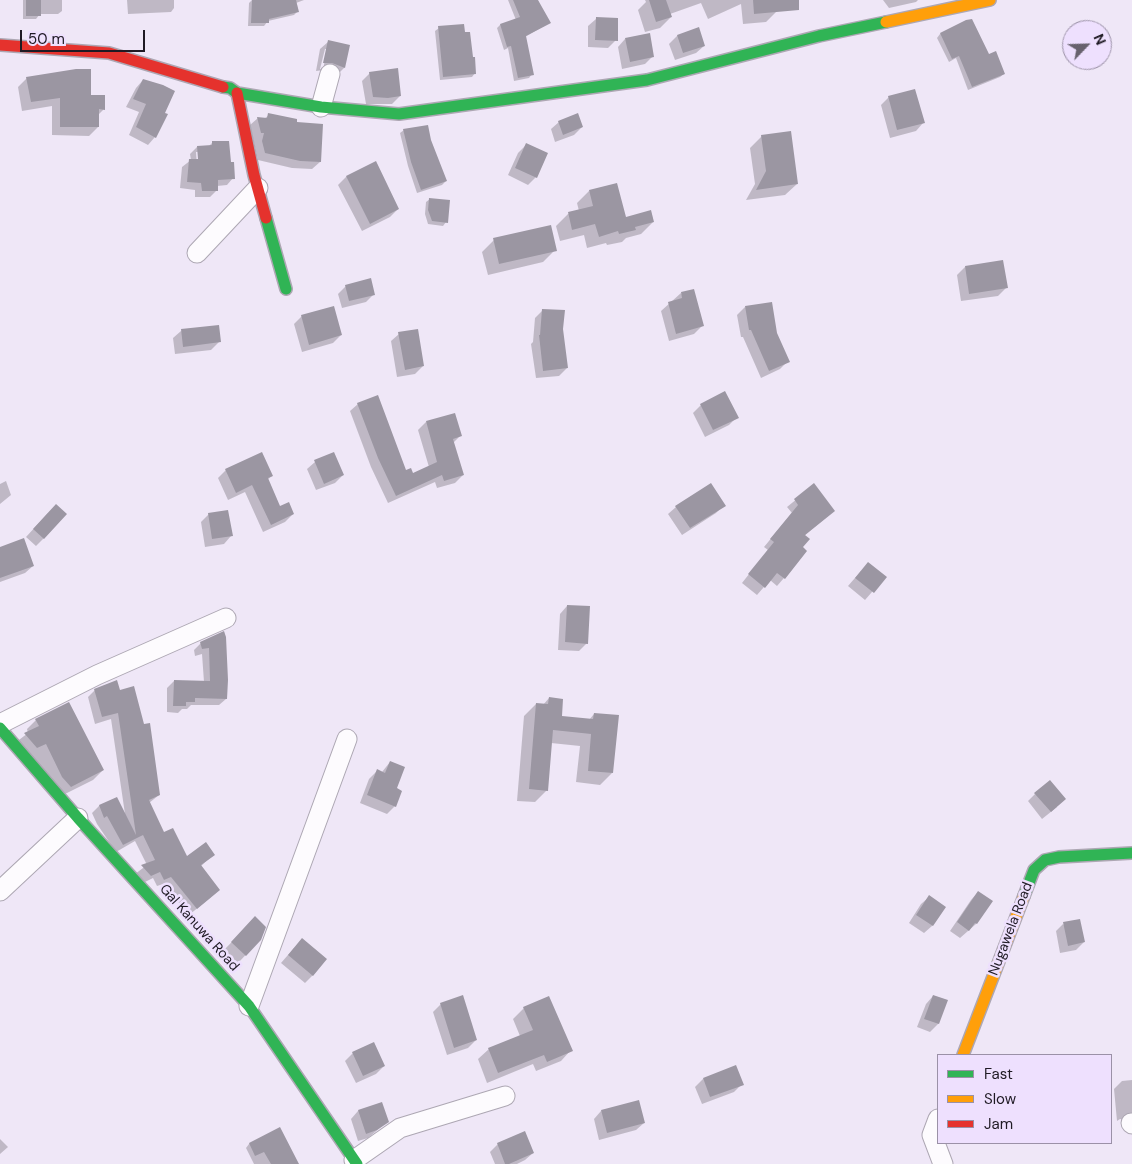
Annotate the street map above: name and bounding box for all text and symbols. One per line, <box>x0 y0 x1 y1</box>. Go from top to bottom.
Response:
scale bar <box>22 20 148 52</box>
north arrow <box>1062 20 1112 70</box>
text: 50 m <box>28 29 65 49</box>
text: N <box>1089 31 1110 48</box>
street label: Nugawela Road <box>986 880 1036 978</box>
street label: Gal Kanuwa Road <box>156 881 242 975</box>
legend <box>937 1054 1112 1144</box>
text: Fast <box>984 1064 1013 1084</box>
text: Slow <box>984 1089 1016 1109</box>
text: Jam <box>984 1114 1013 1134</box>

